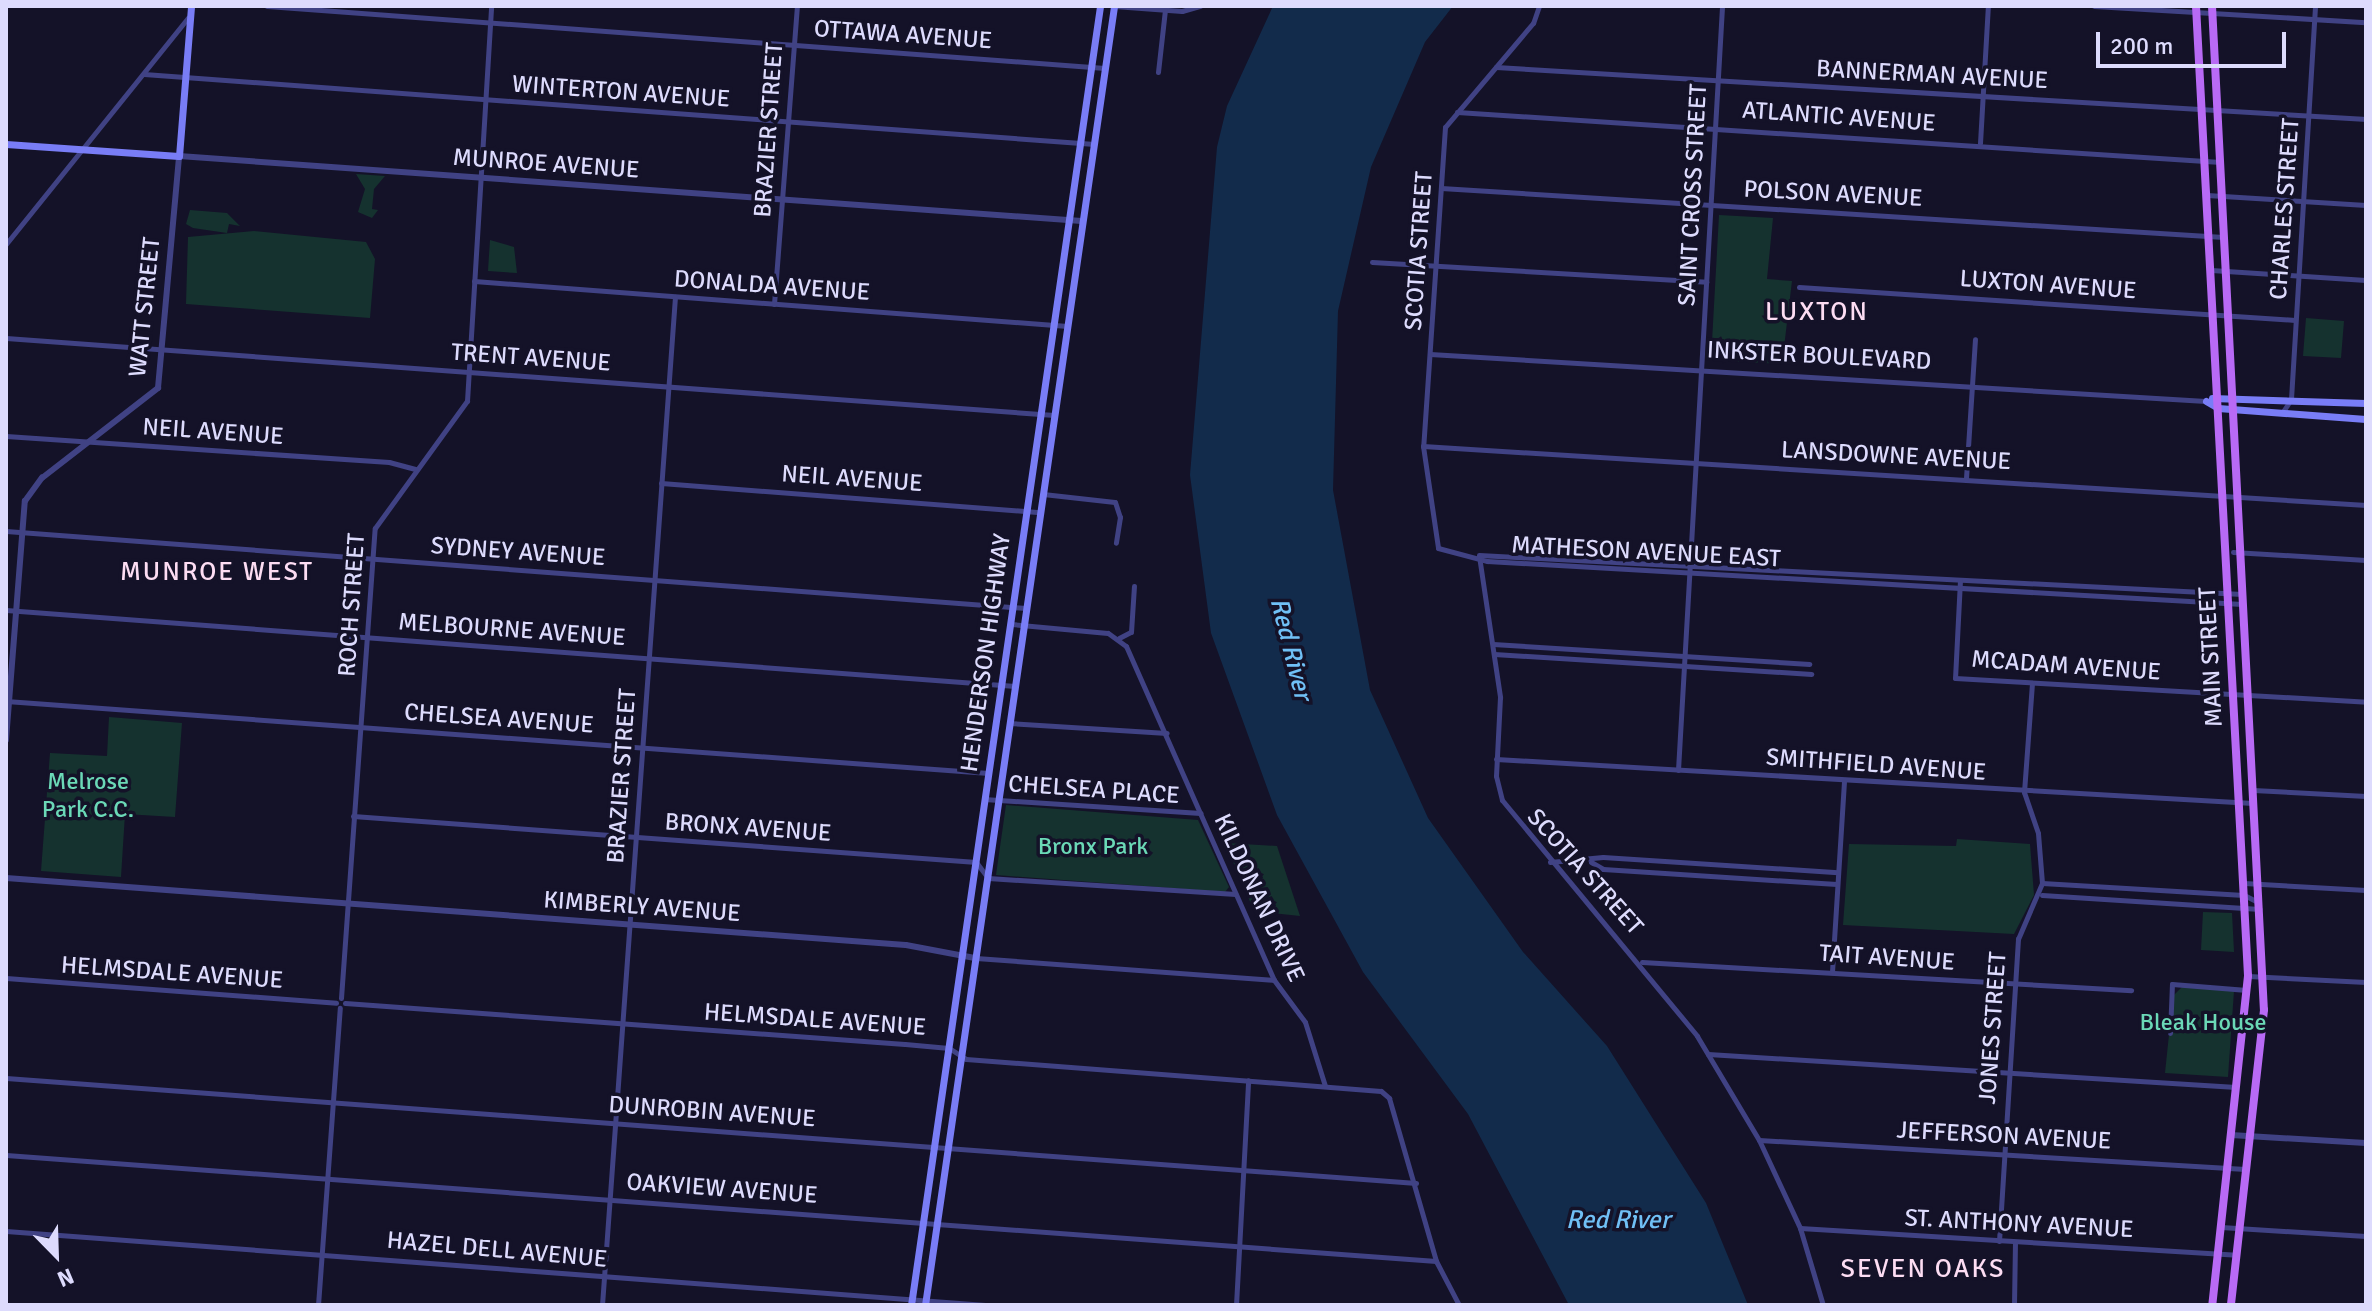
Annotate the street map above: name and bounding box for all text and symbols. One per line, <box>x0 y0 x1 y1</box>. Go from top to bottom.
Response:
street label: OTTAWA AVENUE <box>813 14 993 56</box>
scale bar <box>2100 16 2290 66</box>
text: 200 m <box>2110 31 2173 61</box>
street label: BRAZIER STREET <box>749 42 789 218</box>
street label: BANNERMAN AVENUE <box>1815 55 2049 95</box>
street label: WINTERTON AVENUE <box>511 70 731 114</box>
street label: SAINT CROSS STREET <box>1673 83 1713 307</box>
street label: ATLANTIC AVENUE <box>1741 96 1937 138</box>
street label: CHARLES STREET <box>2264 117 2306 301</box>
street label: MUNROE AVENUE <box>452 143 640 185</box>
street label: SCOTIA STREET <box>1399 170 1439 332</box>
street label: POLSON AVENUE <box>1743 175 1923 213</box>
street label: WATT STREET <box>123 236 167 378</box>
street label: LUXTON AVENUE <box>1959 264 2137 306</box>
street label: DONALDA AVENUE <box>673 265 871 307</box>
district label: LUXTON <box>1765 297 1869 329</box>
street label: INKSTER BOULEVARD <box>1706 336 1932 376</box>
street label: TRENT AVENUE <box>450 338 612 378</box>
street label: NEIL AVENUE <box>142 413 284 451</box>
street label: LANSDOWNE AVENUE <box>1780 436 2012 476</box>
street label: NEIL AVENUE <box>781 460 923 498</box>
street label: MATHESON AVENUE EAST <box>1511 531 1781 573</box>
street label: ROCH STREET <box>333 532 371 678</box>
street label: SYDNEY AVENUE <box>430 532 606 572</box>
street label: HENDERSON HIGHWAY <box>955 532 1017 774</box>
district label: MUNROE WEST <box>120 557 314 589</box>
street label: MAIN STREET <box>2193 586 2229 728</box>
water label: Red River <box>1262 595 1318 703</box>
street label: MELBOURNE AVENUE <box>397 608 627 652</box>
street label: MCADAM AVENUE <box>1970 645 2162 687</box>
street label: BRAZIER STREET <box>602 688 642 864</box>
street label: CHELSEA AVENUE <box>403 698 595 740</box>
street label: SMITHFIELD AVENUE <box>1765 743 1987 787</box>
park label: Melrose Park C.C. <box>42 768 134 824</box>
street label: CHELSEA PLACE <box>1007 770 1181 810</box>
street label: SCOTIA STREET <box>1521 803 1649 941</box>
street label: BRONX AVENUE <box>664 808 832 848</box>
street label: KILDONAN DRIVE <box>1208 809 1310 987</box>
park label: Bronx Park <box>1038 833 1148 861</box>
street label: KIMBERLY AVENUE <box>542 886 742 928</box>
street label: TAIT AVENUE <box>1818 939 1956 977</box>
street label: HELMSDALE AVENUE <box>60 951 284 995</box>
street label: JONES STREET <box>1973 951 2013 1105</box>
street label: HELMSDALE AVENUE <box>703 998 927 1042</box>
park label: Bleak House <box>2139 1009 2267 1037</box>
street label: DUNROBIN AVENUE <box>607 1090 817 1134</box>
street label: JEFFERSON AVENUE <box>1896 1116 2112 1156</box>
street label: OAKVIEW AVENUE <box>626 1168 818 1210</box>
street label: ST. ANTHONY AVENUE <box>1904 1204 2134 1244</box>
water label: Red River <box>1566 1205 1670 1237</box>
north arrow <box>16 1215 96 1295</box>
street label: HAZEL DELL AVENUE <box>386 1226 608 1274</box>
district label: SEVEN OAKS <box>1841 1254 2005 1286</box>
text: N <box>53 1262 78 1293</box>

